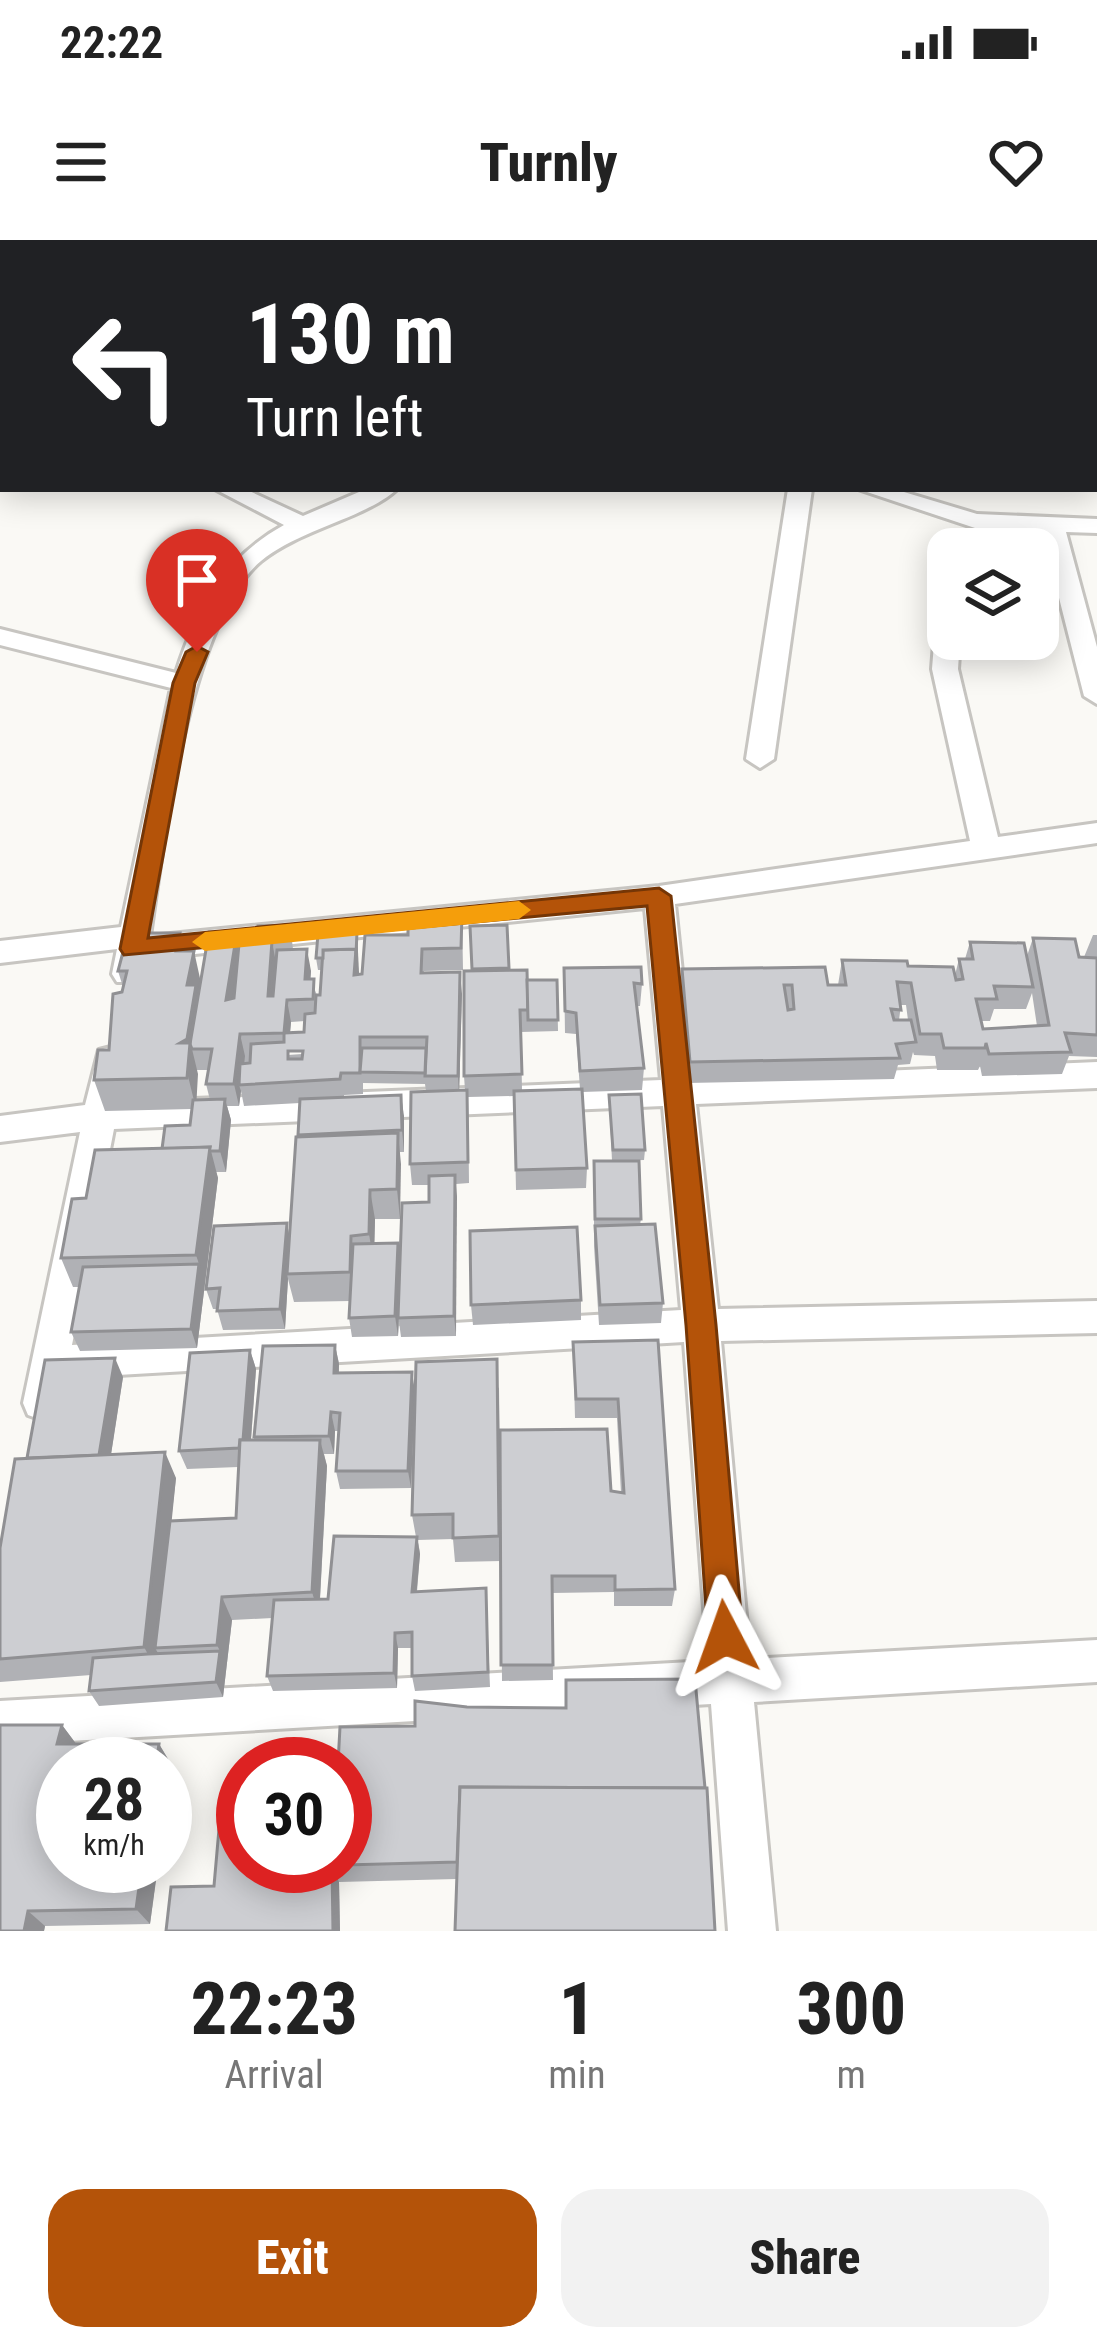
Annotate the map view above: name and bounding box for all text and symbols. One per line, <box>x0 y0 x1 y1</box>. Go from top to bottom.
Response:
text: 22:22 <box>60 16 163 69</box>
icon: menu <box>48 129 114 195</box>
icon: heart <box>983 129 1049 195</box>
text: Turnly <box>480 131 617 194</box>
text: 130 m <box>246 285 455 384</box>
icon: left <box>48 288 204 444</box>
text: Turn left <box>246 386 423 449</box>
map controls <box>927 528 1059 660</box>
button: layers <box>927 528 1059 660</box>
pin <box>146 529 248 652</box>
icon: arrive <box>164 547 230 613</box>
position arrow <box>662 1574 788 1700</box>
speed limit sign: 30 <box>216 1737 372 1893</box>
text: 28 <box>84 1764 144 1835</box>
text: km/h <box>83 1827 145 1862</box>
text: 22:23 <box>191 1967 358 2052</box>
text: 1 <box>559 1967 595 2052</box>
text: 300 <box>796 1967 906 2052</box>
text: Arrival <box>225 2052 324 2098</box>
text: min <box>548 2052 606 2098</box>
text: m <box>837 2052 866 2098</box>
button: Exit <box>48 2189 537 2327</box>
button: Share <box>561 2189 1049 2327</box>

